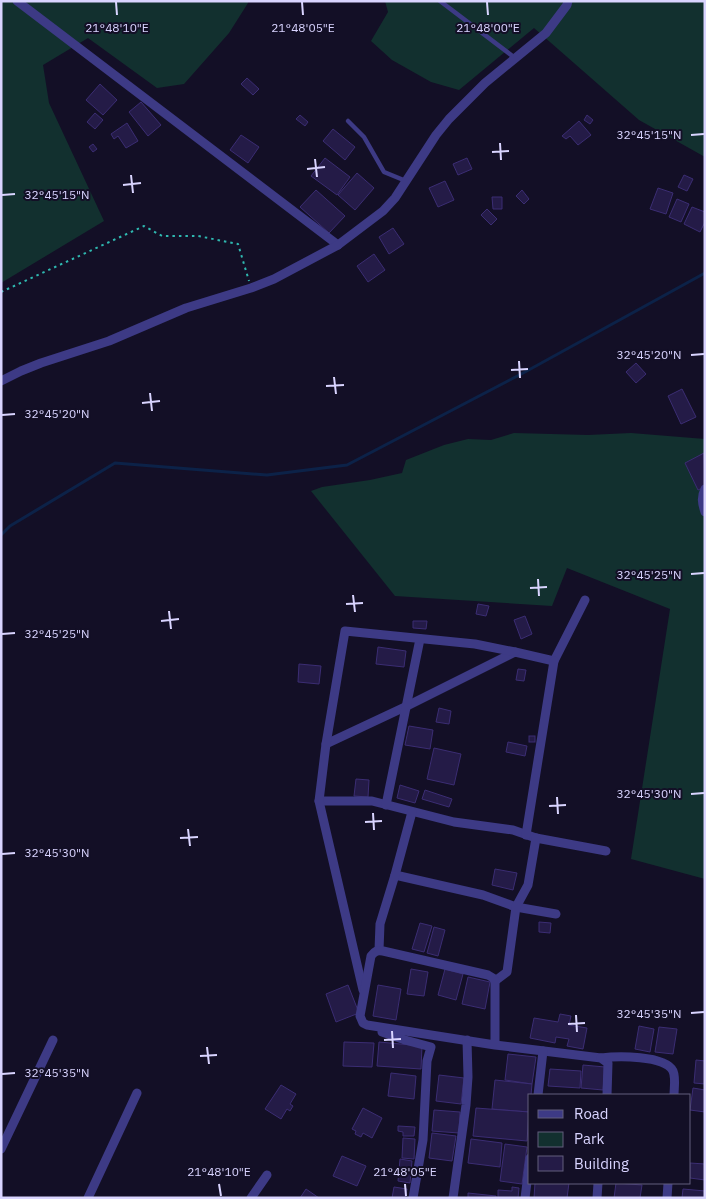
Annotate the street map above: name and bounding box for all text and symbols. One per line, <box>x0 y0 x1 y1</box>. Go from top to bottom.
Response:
text: 21°48'10"E <box>85 20 149 35</box>
text: 21°48'05"E <box>271 20 335 35</box>
text: 21°48'00"E <box>456 20 520 35</box>
text: 32°45'15"N <box>616 127 682 142</box>
text: 32°45'15"N <box>24 187 90 202</box>
text: 32°45'20"N <box>616 347 682 362</box>
text: 32°45'20"N <box>24 406 90 421</box>
text: 32°45'25"N <box>616 567 682 582</box>
text: 32°45'25"N <box>24 626 90 641</box>
text: 32°45'30"N <box>616 786 682 801</box>
text: 32°45'30"N <box>24 845 90 860</box>
text: 32°45'35"N <box>616 1006 682 1021</box>
text: 32°45'35"N <box>24 1065 90 1080</box>
legend <box>528 1094 691 1184</box>
text: Road <box>574 1104 609 1123</box>
text: Park <box>574 1129 604 1148</box>
text: Building <box>574 1154 629 1173</box>
text: 21°48'10"E <box>187 1164 251 1179</box>
text: 21°48'05"E <box>373 1164 437 1179</box>

